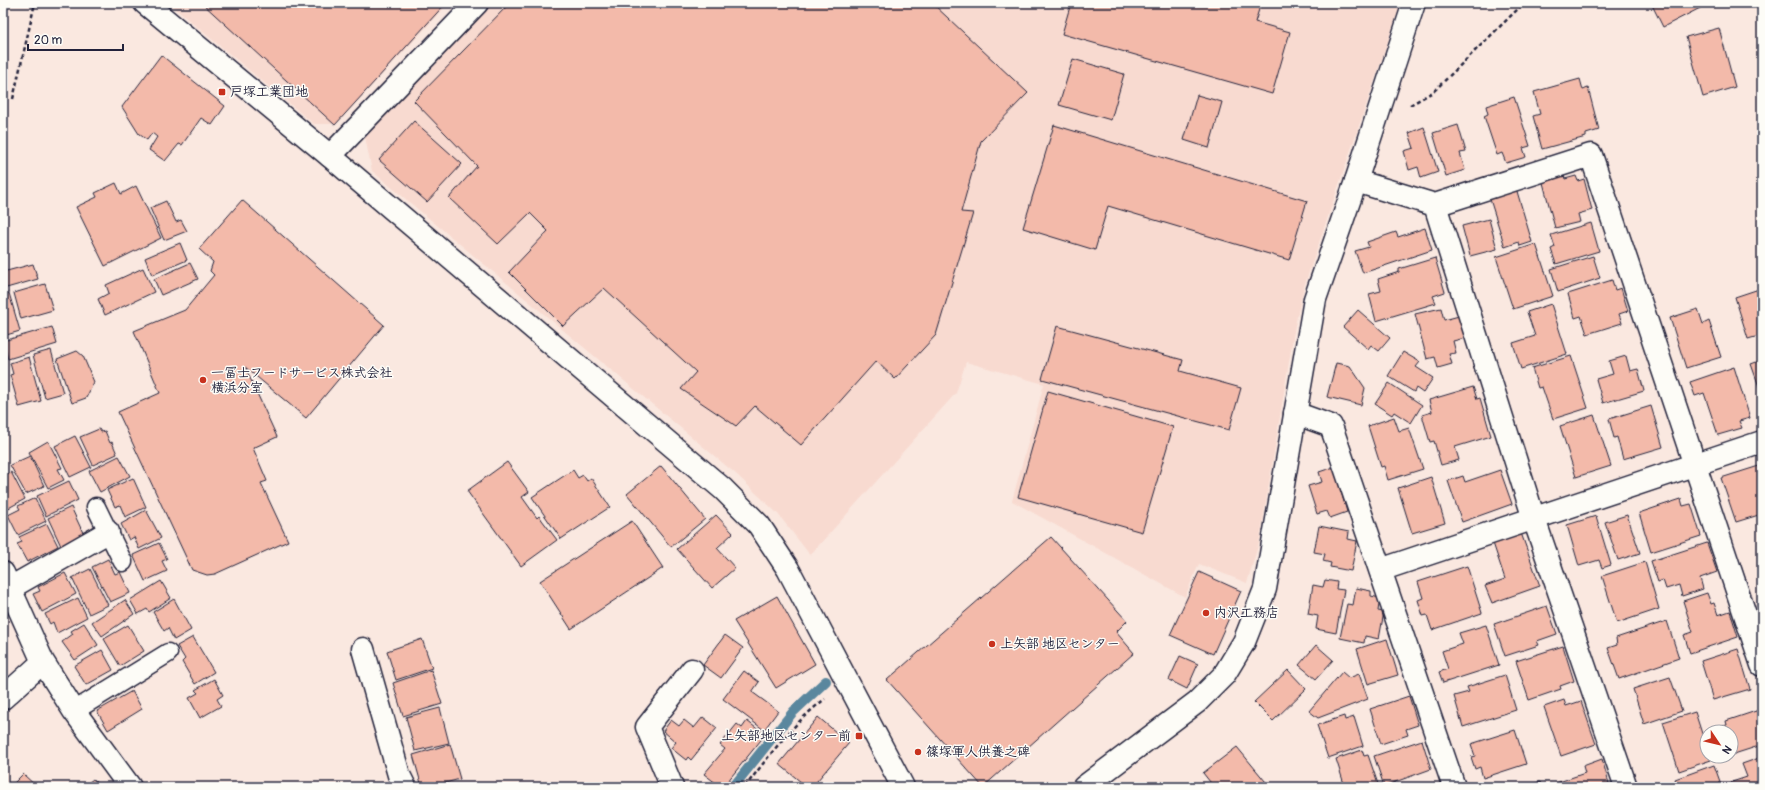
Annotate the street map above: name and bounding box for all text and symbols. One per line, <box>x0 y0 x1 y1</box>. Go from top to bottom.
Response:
scale bar <box>28 26 123 52</box>
text: 20 m <box>34 33 63 48</box>
place label: 戸塚工業団地 <box>230 84 308 100</box>
marker: 戸塚工業団地 <box>217 87 227 97</box>
place label: 一冨士フードサービス株式会社 横浜分室 <box>211 365 392 396</box>
marker: 一冨士フードサービス株式会社 横浜分室 <box>198 375 208 385</box>
place label: 内沢工務店 <box>1214 605 1279 621</box>
marker: 内沢工務店 <box>1201 608 1211 618</box>
place label: 上矢部 地区センター <box>1000 636 1120 652</box>
marker: 上矢部 地区センター <box>987 639 997 649</box>
north arrow <box>1699 724 1739 764</box>
place label: 上矢部地区センター前 <box>721 728 851 744</box>
marker: 上矢部地区センター前 <box>854 731 864 741</box>
text: N <box>1719 743 1734 757</box>
place label: 篠塚軍人供養之碑 <box>926 744 1030 760</box>
marker: 篠塚軍人供養之碑 <box>913 747 923 757</box>

